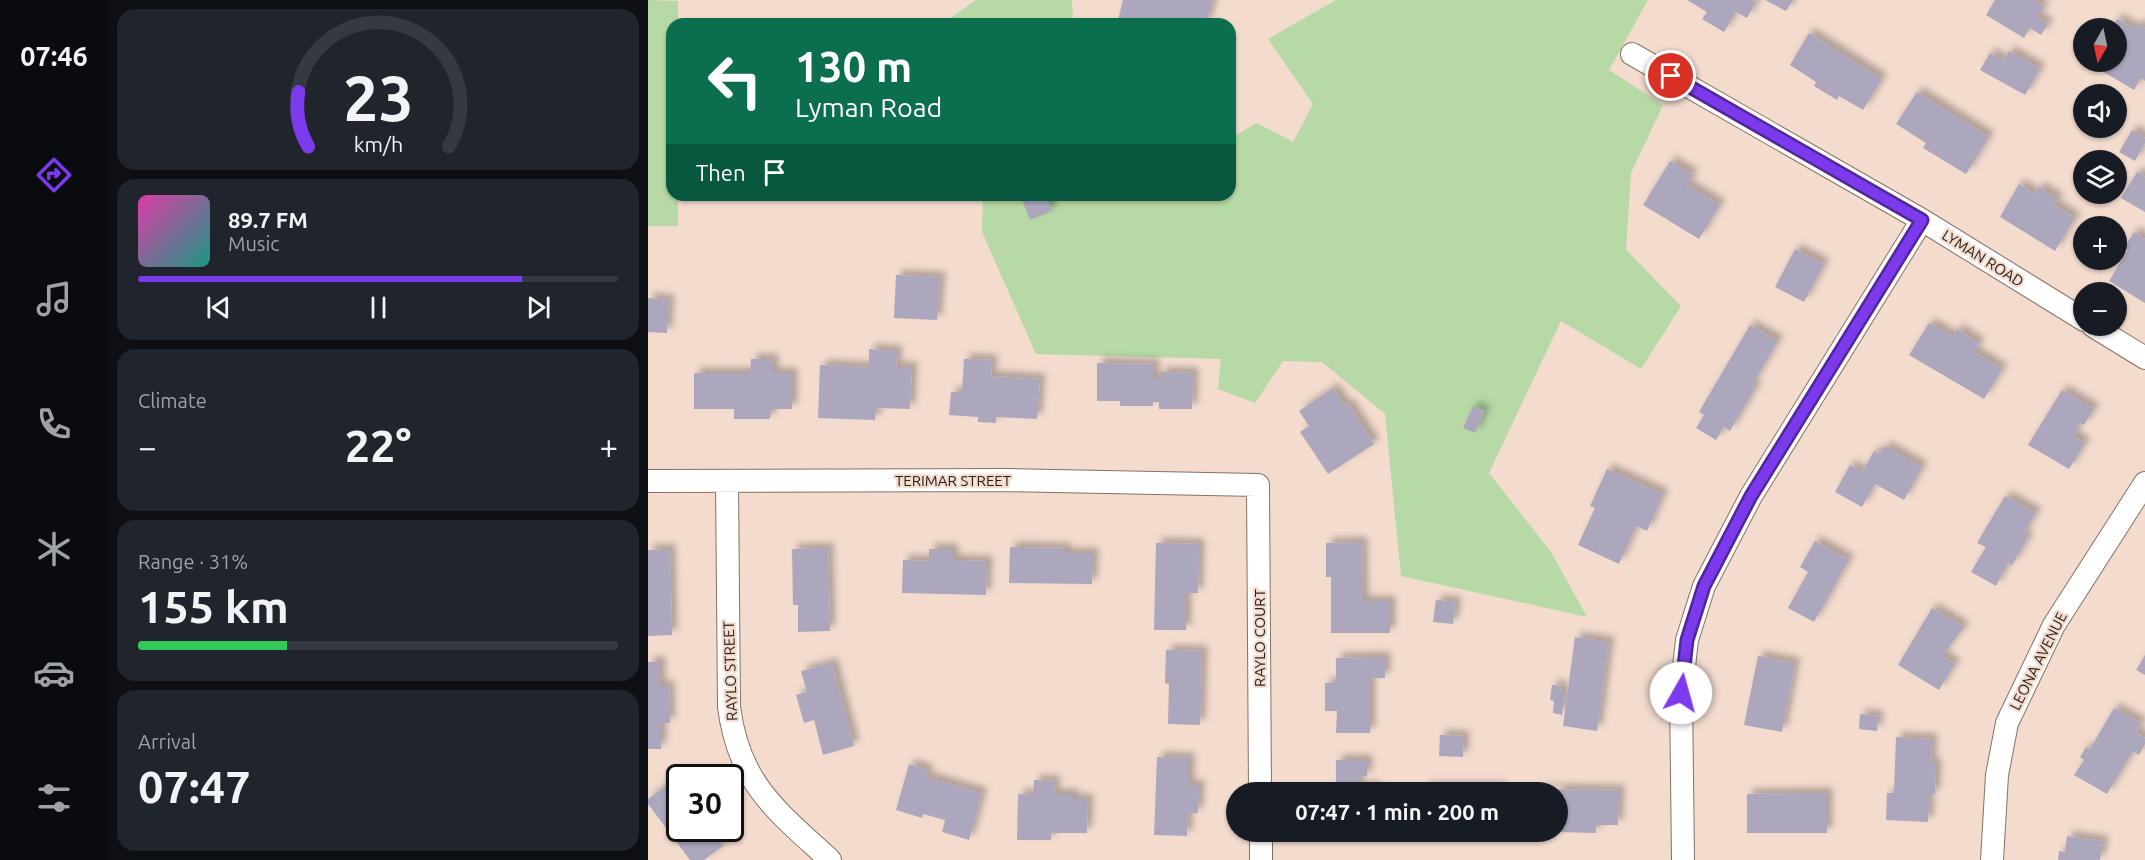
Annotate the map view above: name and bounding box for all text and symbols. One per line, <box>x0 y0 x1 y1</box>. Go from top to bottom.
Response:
north arrow <box>2073 18 2127 72</box>
map controls <box>2073 18 2127 336</box>
text: 07:46 <box>20 41 88 71</box>
icon: left <box>696 42 774 120</box>
text: 130 m <box>795 43 912 90</box>
pin <box>1645 50 1696 101</box>
icon: arrive <box>1654 59 1687 92</box>
text: 23 <box>343 63 413 133</box>
button: sound <box>2073 84 2127 138</box>
text: Lyman Road <box>795 92 942 122</box>
text: km/h <box>353 132 403 156</box>
button: layers <box>2073 150 2127 204</box>
icon: directions <box>33 154 75 196</box>
icon: arrive <box>758 156 791 189</box>
text: Then <box>696 160 746 185</box>
text: 89.7 FM <box>228 207 308 232</box>
button: + <box>2073 216 2127 270</box>
street label: LYMAN ROAD <box>1939 226 2027 290</box>
text: Music <box>228 232 280 255</box>
icon: music <box>33 278 75 320</box>
button: − <box>2073 282 2127 336</box>
icon: previous <box>202 291 235 324</box>
icon: pause <box>362 291 395 324</box>
icon: next <box>522 291 555 324</box>
text: Climate <box>138 389 207 412</box>
icon: phone <box>33 403 75 445</box>
text: 22° <box>345 420 411 471</box>
text: − <box>138 428 157 465</box>
text: + <box>599 428 618 465</box>
street label: TERIMAR STREET <box>895 472 1012 489</box>
icon: climate <box>33 528 75 570</box>
text: Range · 31% <box>138 550 248 573</box>
text: 155 km <box>138 581 289 632</box>
street label: RAYLO COURT <box>1251 588 1268 687</box>
street label: LEONA AVENUE <box>2006 609 2070 713</box>
street label: RAYLO STREET <box>720 620 740 721</box>
icon: car <box>33 652 75 694</box>
position arrow <box>1649 661 1713 725</box>
text: Arrival <box>138 730 196 753</box>
text: 07:47 <box>138 761 251 812</box>
speed limit sign: 30 <box>666 764 744 842</box>
icon: filters <box>33 777 75 819</box>
text: 07:47 · 1 min · 200 m <box>1295 799 1499 824</box>

